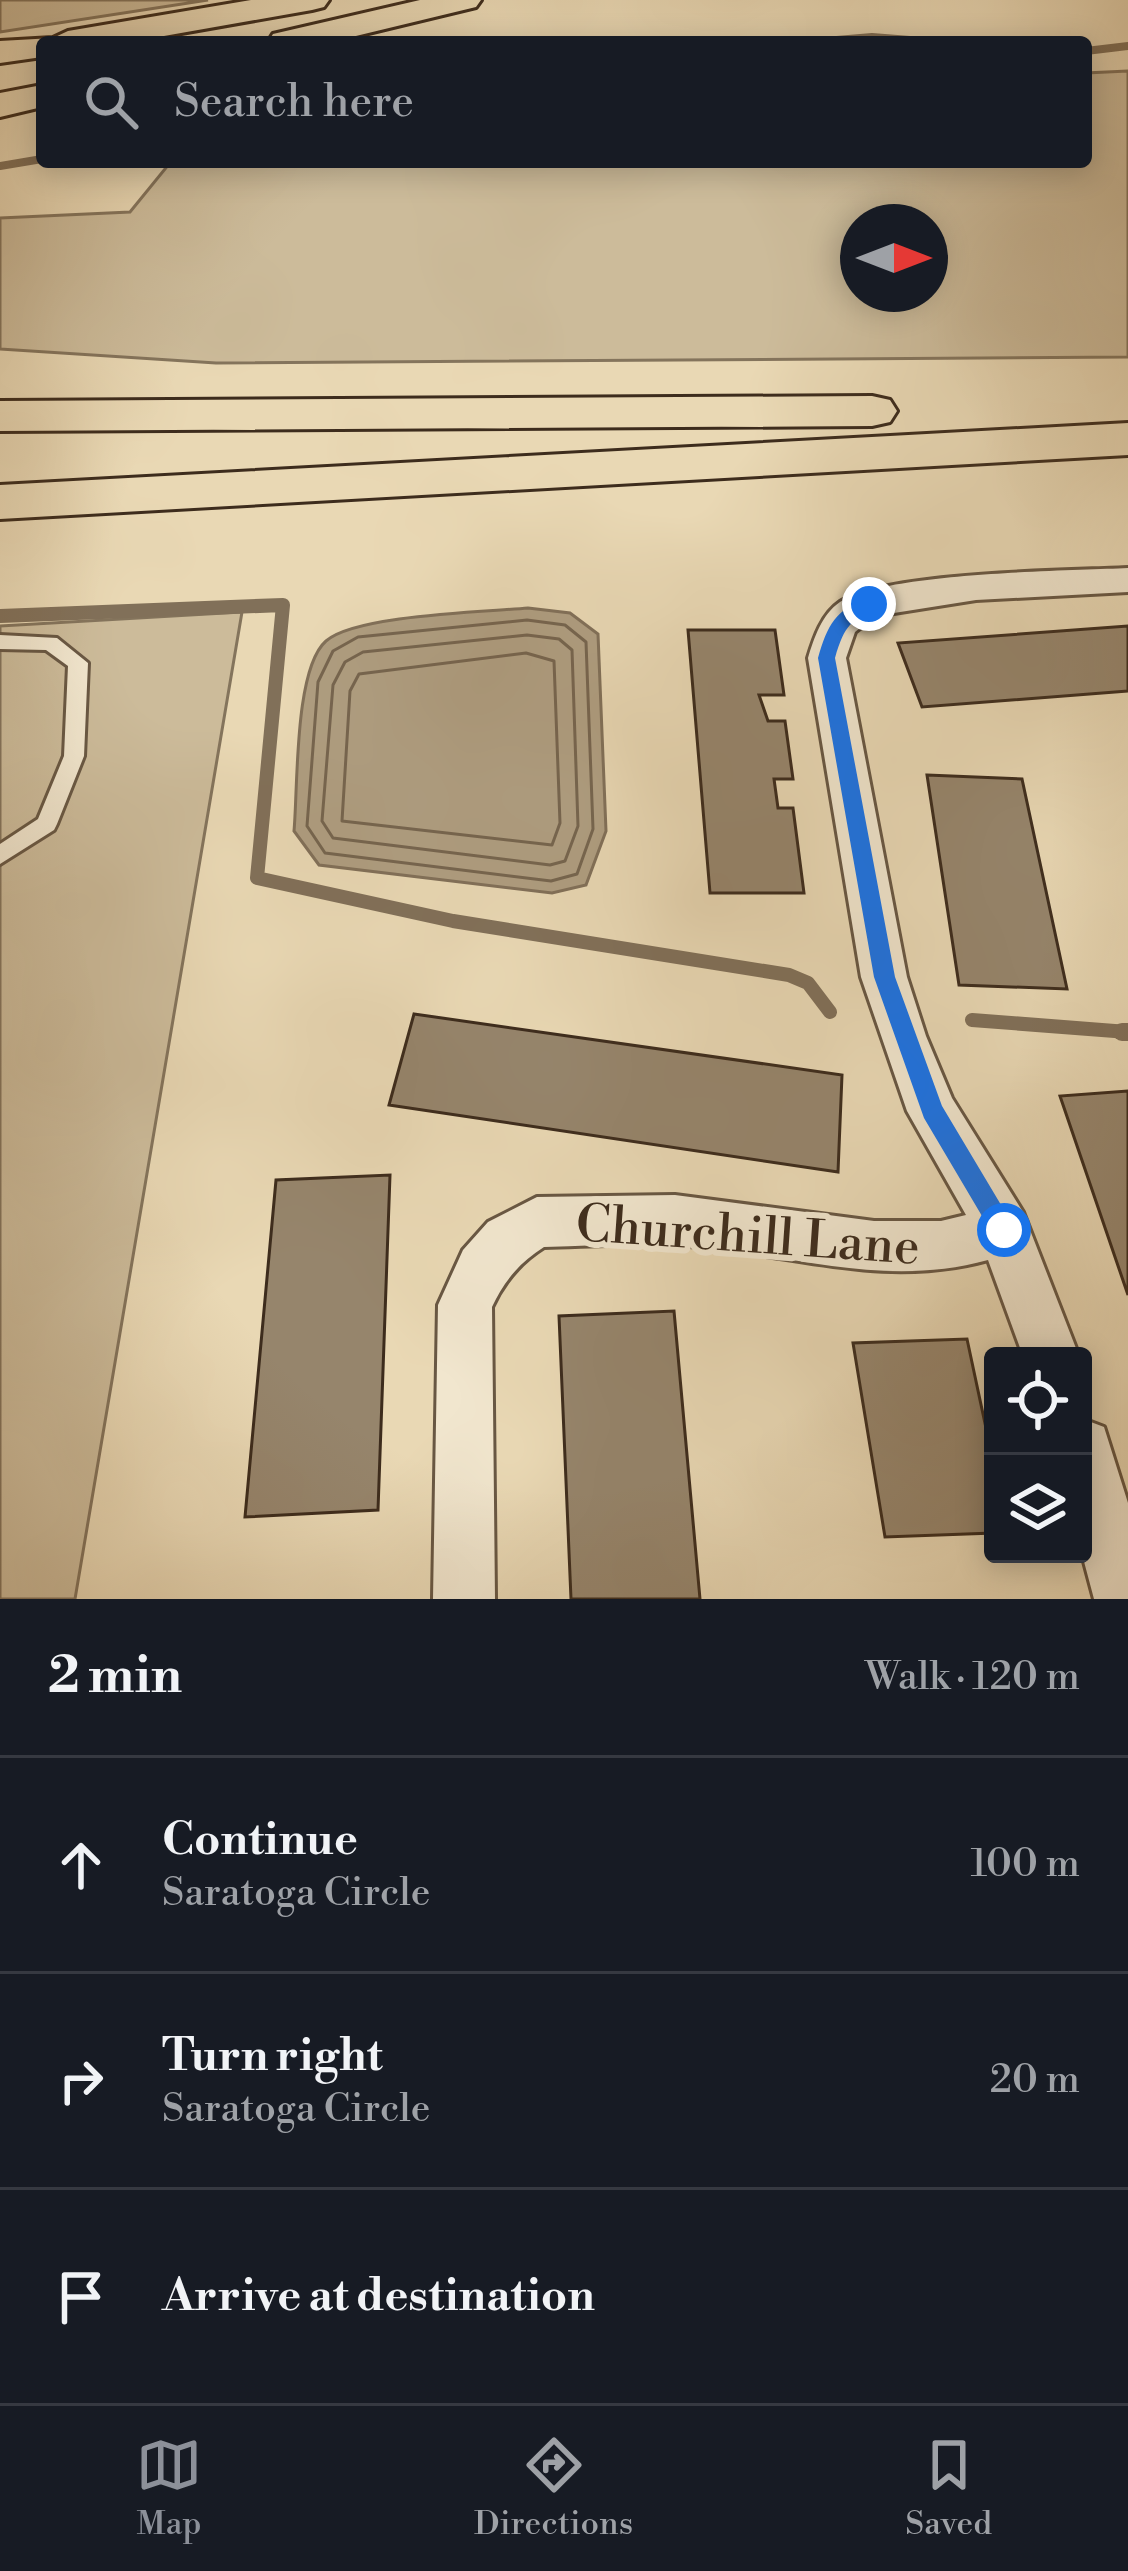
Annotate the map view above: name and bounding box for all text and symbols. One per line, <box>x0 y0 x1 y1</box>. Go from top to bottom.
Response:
search box <box>36 36 1092 168</box>
icon: search <box>78 69 144 135</box>
text: Search here <box>174 74 414 131</box>
north arrow <box>840 204 948 312</box>
route end <box>842 577 896 631</box>
street label: Churchill Lane <box>574 1193 922 1281</box>
route start <box>977 1203 1031 1257</box>
map controls <box>984 1347 1092 1563</box>
button: locate <box>984 1347 1092 1455</box>
button: layers <box>984 1455 1092 1563</box>
text: 2 min <box>48 1645 182 1709</box>
text: Walk · 120 m <box>865 1653 1080 1702</box>
text: Continue <box>162 1812 358 1869</box>
icon: ahead <box>48 1832 114 1898</box>
text: 100 m <box>971 1840 1080 1889</box>
text: Saratoga Circle <box>162 1869 430 1918</box>
text: Turn right <box>162 2028 383 2085</box>
icon: right <box>48 2048 114 2114</box>
text: 20 m <box>990 2056 1080 2105</box>
text: Saratoga Circle <box>162 2085 430 2134</box>
icon: arrive <box>48 2264 114 2330</box>
text: Arrive at destination <box>162 2268 595 2325</box>
tab: Map <box>136 2432 202 2545</box>
tab: Directions <box>474 2432 633 2545</box>
tab: Saved <box>905 2432 992 2545</box>

